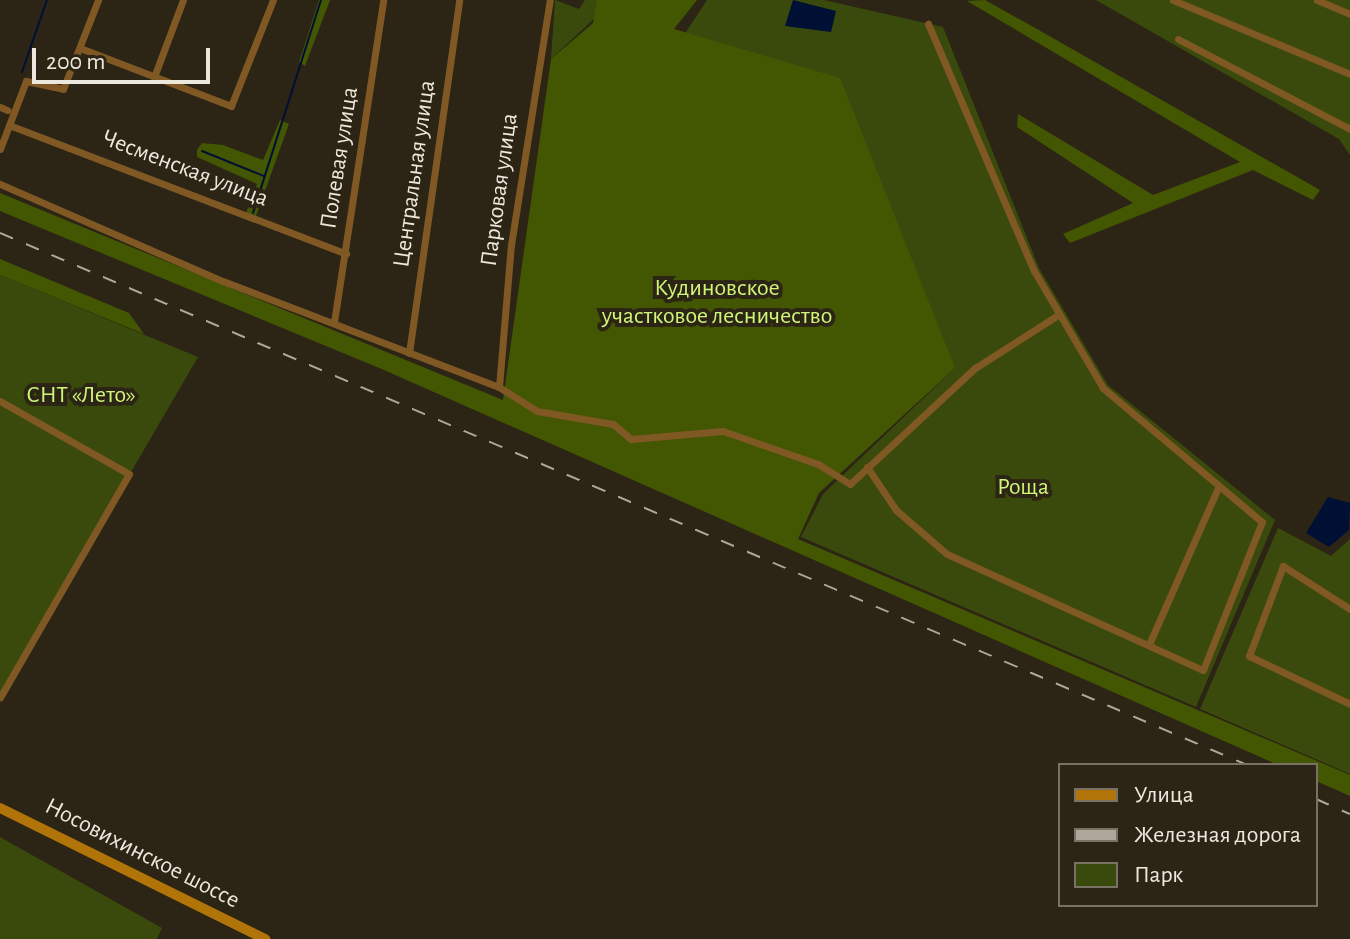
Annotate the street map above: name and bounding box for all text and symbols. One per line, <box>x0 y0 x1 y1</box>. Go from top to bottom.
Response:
scale bar <box>36 32 214 82</box>
text: 200 m <box>46 50 105 74</box>
street label: Центральная улица <box>388 78 442 270</box>
street label: Полевая улица <box>315 85 365 231</box>
street label: Парковая улица <box>475 112 525 268</box>
street label: Чесменская улица <box>98 124 272 214</box>
park label: Кудиновское участковое лесничество <box>602 275 832 331</box>
park label: СНТ «Лето» <box>26 382 136 410</box>
park label: Роща <box>997 474 1049 502</box>
legend <box>1058 763 1318 907</box>
text: Улица <box>1134 783 1194 807</box>
street label: Носовихинское шоссе <box>40 792 244 916</box>
text: Железная дорога <box>1134 823 1301 847</box>
text: Парк <box>1134 863 1183 887</box>

